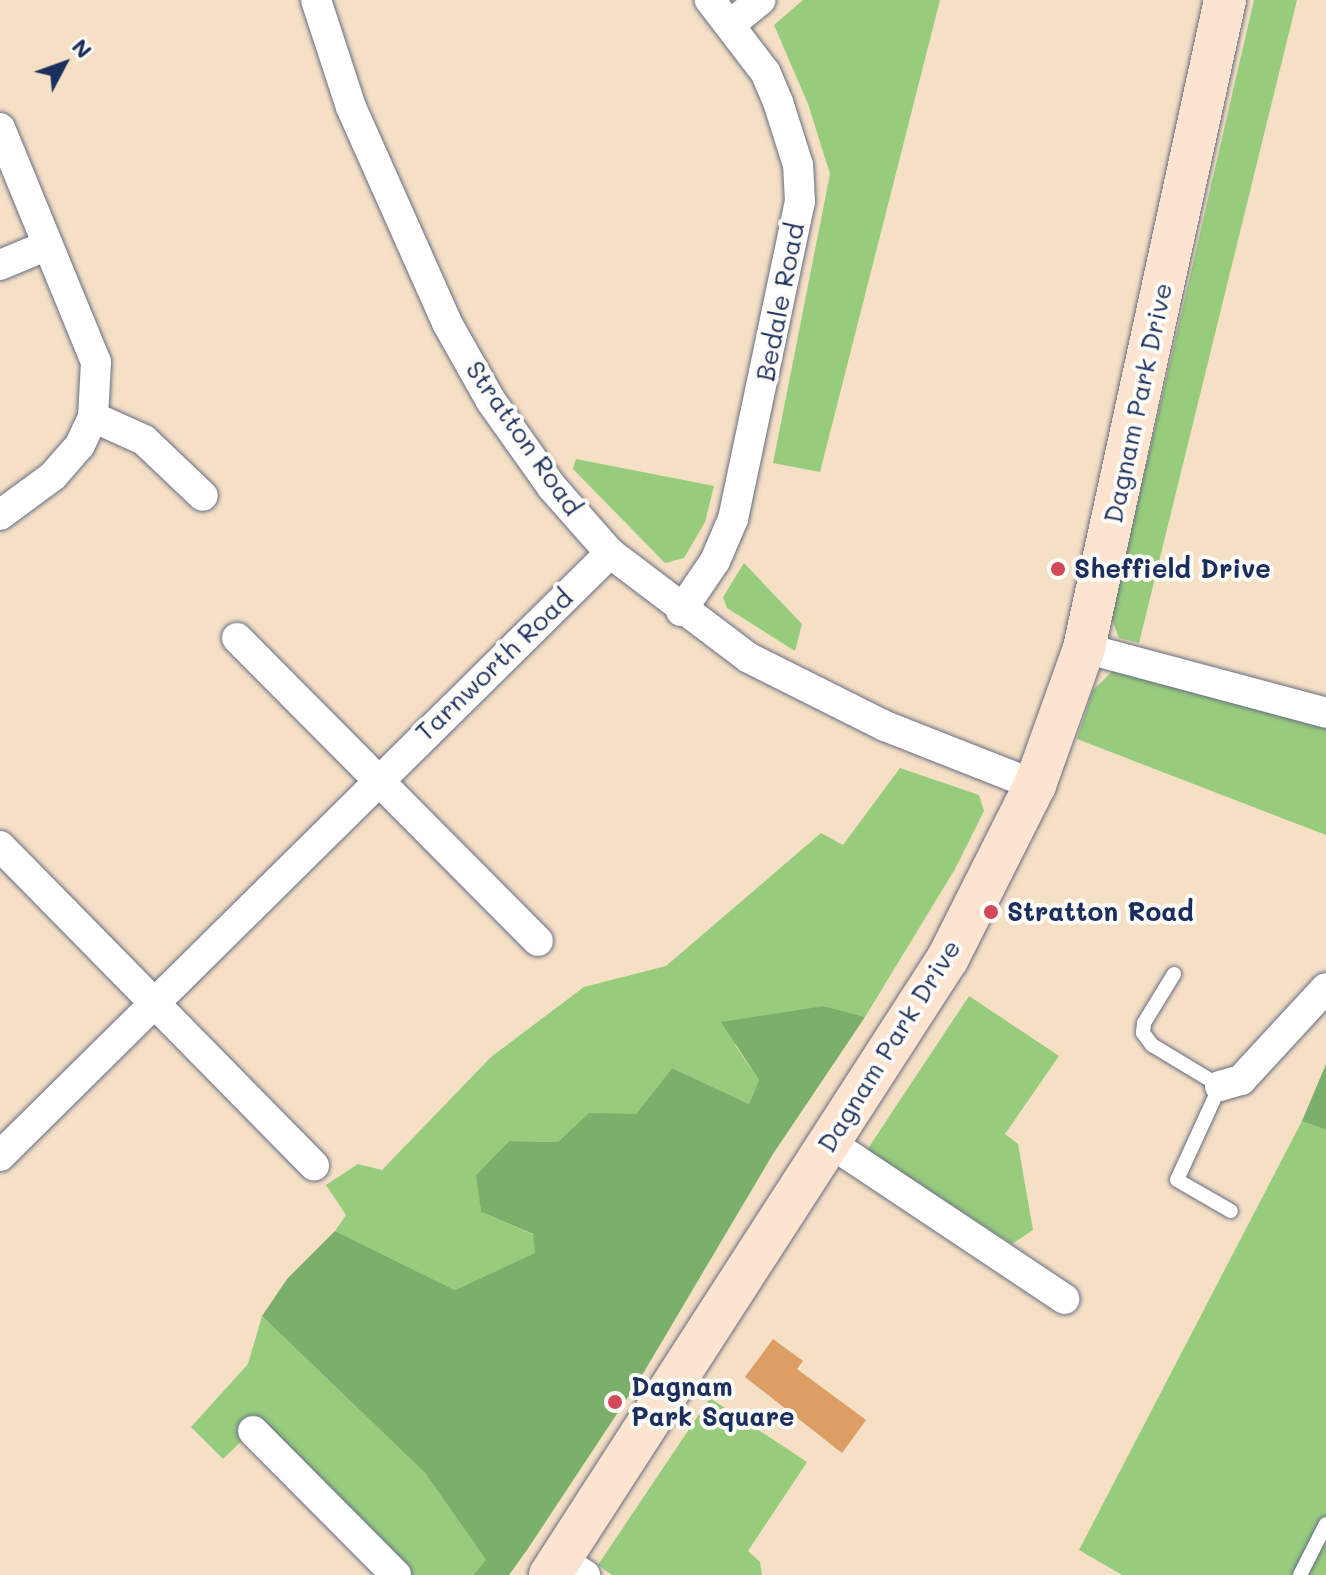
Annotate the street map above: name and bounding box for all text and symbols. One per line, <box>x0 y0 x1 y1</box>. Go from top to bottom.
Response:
north arrow <box>24 24 104 104</box>
text: N <box>66 32 99 64</box>
street label: Bedale Road <box>749 220 811 384</box>
street label: Dagnam Park Drive <box>1097 280 1179 526</box>
street label: Stratton Road <box>459 355 589 521</box>
place label: Sheffield Drive <box>1074 553 1271 585</box>
marker: Sheffield Drive <box>1049 560 1067 578</box>
street label: Tarnworth Road <box>409 582 579 748</box>
place label: Stratton Road <box>1007 896 1194 928</box>
marker: Stratton Road <box>982 903 1000 921</box>
street label: Dagnam Park Drive <box>811 934 967 1158</box>
place label: Dagnam Park Square <box>631 1371 795 1432</box>
marker: Dagnam Park Square <box>606 1393 624 1411</box>

